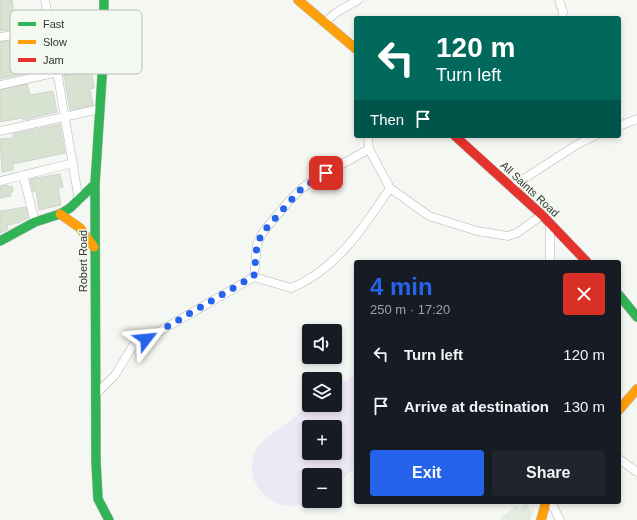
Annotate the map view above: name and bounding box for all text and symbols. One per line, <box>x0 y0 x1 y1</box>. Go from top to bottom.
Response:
legend <box>10 10 142 74</box>
text: Fast <box>43 18 64 30</box>
icon: left <box>370 32 422 84</box>
text: 120 m <box>436 32 515 63</box>
text: Slow <box>43 36 67 48</box>
text: Jam <box>43 54 64 66</box>
text: Turn left <box>436 65 501 85</box>
icon: arrive <box>412 108 434 130</box>
text: Then <box>370 111 404 128</box>
pin <box>309 156 343 190</box>
street label: All Saints Road <box>498 159 562 219</box>
icon: arrive <box>315 162 337 184</box>
street label: Robert Road <box>77 230 89 292</box>
text: 4 min <box>370 273 433 300</box>
button: close <box>563 273 605 315</box>
text: 250 m · 17:20 <box>370 302 450 317</box>
position arrow <box>125 318 167 360</box>
map controls <box>302 324 342 508</box>
button: sound <box>302 324 342 364</box>
icon: left <box>370 343 392 365</box>
text: Turn left <box>404 346 463 363</box>
text: 120 m <box>563 346 605 363</box>
button: layers <box>302 372 342 412</box>
icon: arrive <box>370 395 392 417</box>
text: Arrive at destination <box>404 398 549 415</box>
text: 130 m <box>563 398 605 415</box>
button: + <box>302 420 342 460</box>
button: Exit <box>370 450 484 496</box>
button: Share <box>492 450 605 496</box>
button: − <box>302 468 342 508</box>

